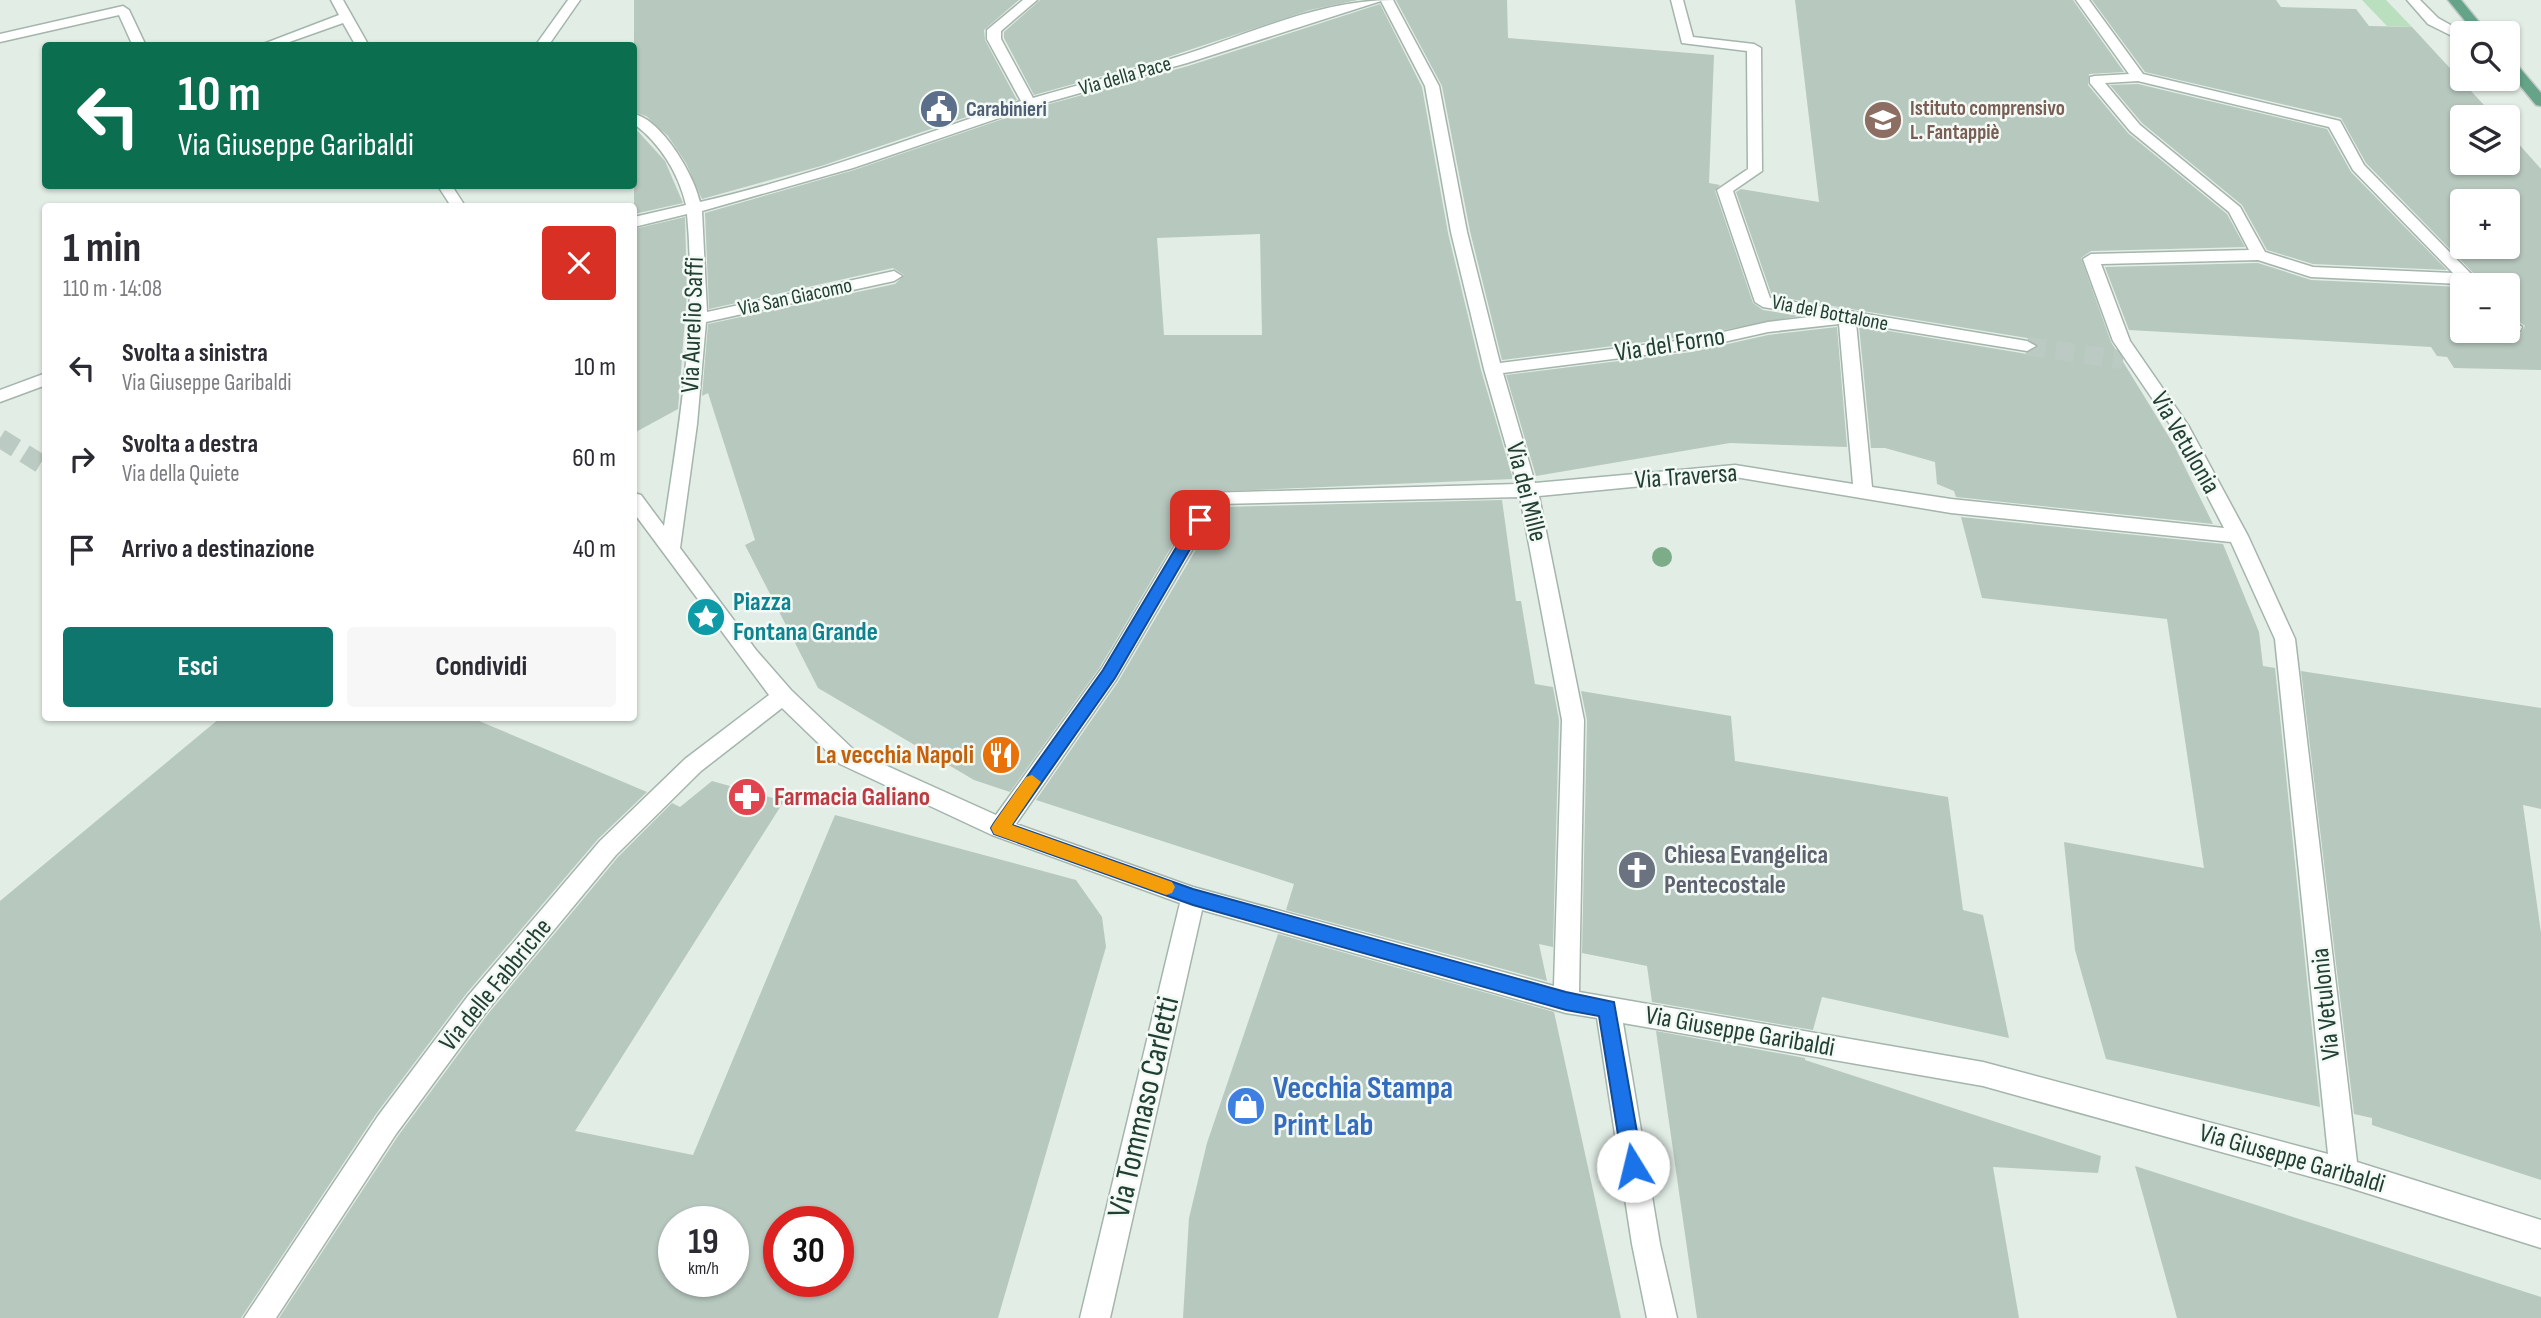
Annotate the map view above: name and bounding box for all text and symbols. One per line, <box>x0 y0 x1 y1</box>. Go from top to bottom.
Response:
map controls <box>2450 21 2520 343</box>
button: search <box>2450 21 2520 91</box>
street label: Via della Pace <box>1076 51 1174 101</box>
text: 10 m <box>178 66 261 125</box>
icon: left <box>63 70 154 161</box>
public building icon: Carabinieri <box>918 88 960 130</box>
place label: Istituto comprensivo L. Fantappiè <box>1910 96 2065 145</box>
place label: Carabinieri <box>966 97 1047 122</box>
school or university icon: Istituto comprensivo L. Fantappiè <box>1862 99 1904 141</box>
button: layers <box>2450 105 2520 175</box>
text: Via Giuseppe Garibaldi <box>178 126 414 165</box>
button: + <box>2450 189 2520 259</box>
text: 1 min <box>63 223 141 274</box>
button: close <box>542 226 616 300</box>
street label: Via Aurelio Saffi <box>675 256 711 394</box>
street label: Via San Giacomo <box>736 273 854 321</box>
button: − <box>2450 273 2520 343</box>
text: 110 m · 14:08 <box>63 275 162 303</box>
street label: Via del Bottalone <box>1770 289 1890 337</box>
street label: Via del Forno <box>1613 321 1727 369</box>
text: Svolta a sinistra <box>122 338 268 369</box>
icon: left <box>63 349 101 387</box>
text: 10 m <box>574 352 616 383</box>
text: Via Giuseppe Garibaldi <box>122 369 292 397</box>
street label: Via Vetulonia <box>2143 387 2227 499</box>
text: Svolta a destra <box>122 429 258 460</box>
street label: Via dei Mille <box>1499 439 1553 545</box>
icon: right <box>63 440 101 478</box>
text: 60 m <box>572 443 616 474</box>
street label: Via Traversa <box>1634 458 1738 496</box>
text: Via della Quiete <box>122 460 240 488</box>
pin <box>1170 490 1230 550</box>
icon: arrive <box>1181 501 1219 539</box>
icon: arrive <box>63 531 101 569</box>
text: Arrivo a destinazione <box>122 534 315 565</box>
text: 40 m <box>573 534 616 565</box>
place label: Piazza Fontana Grande <box>733 587 878 648</box>
place icon: Piazza Fontana Grande <box>685 596 727 638</box>
button: Esci <box>63 627 333 707</box>
button: Condividi <box>347 627 616 707</box>
restaurant icon: La vecchia Napoli <box>980 734 1022 776</box>
place label: La vecchia Napoli <box>816 740 974 771</box>
pharmacy icon: Farmacia Galiano <box>726 776 768 818</box>
place label: Farmacia Galiano <box>774 782 930 813</box>
place label: Chiesa Evangelica Pentecostale <box>1664 840 1828 901</box>
church icon: Chiesa Evangelica Pentecostale <box>1616 849 1658 891</box>
street label: Via delle Fabbriche <box>433 912 559 1058</box>
street label: Via Vetulonia <box>2305 947 2347 1061</box>
street label: Via Tommaso Carletti <box>1100 993 1188 1221</box>
street label: Via Giuseppe Garibaldi <box>1643 1000 1837 1064</box>
place label: Vecchia Stampa Print Lab <box>1273 1069 1453 1145</box>
shop icon: Vecchia Stampa Print Lab <box>1225 1085 1267 1127</box>
street label: Via Giuseppe Garibaldi <box>2196 1118 2388 1200</box>
position arrow <box>1596 1129 1670 1203</box>
speed limit sign: 30 <box>763 1206 854 1297</box>
text: 19 <box>688 1221 719 1264</box>
text: km/h <box>688 1258 719 1279</box>

